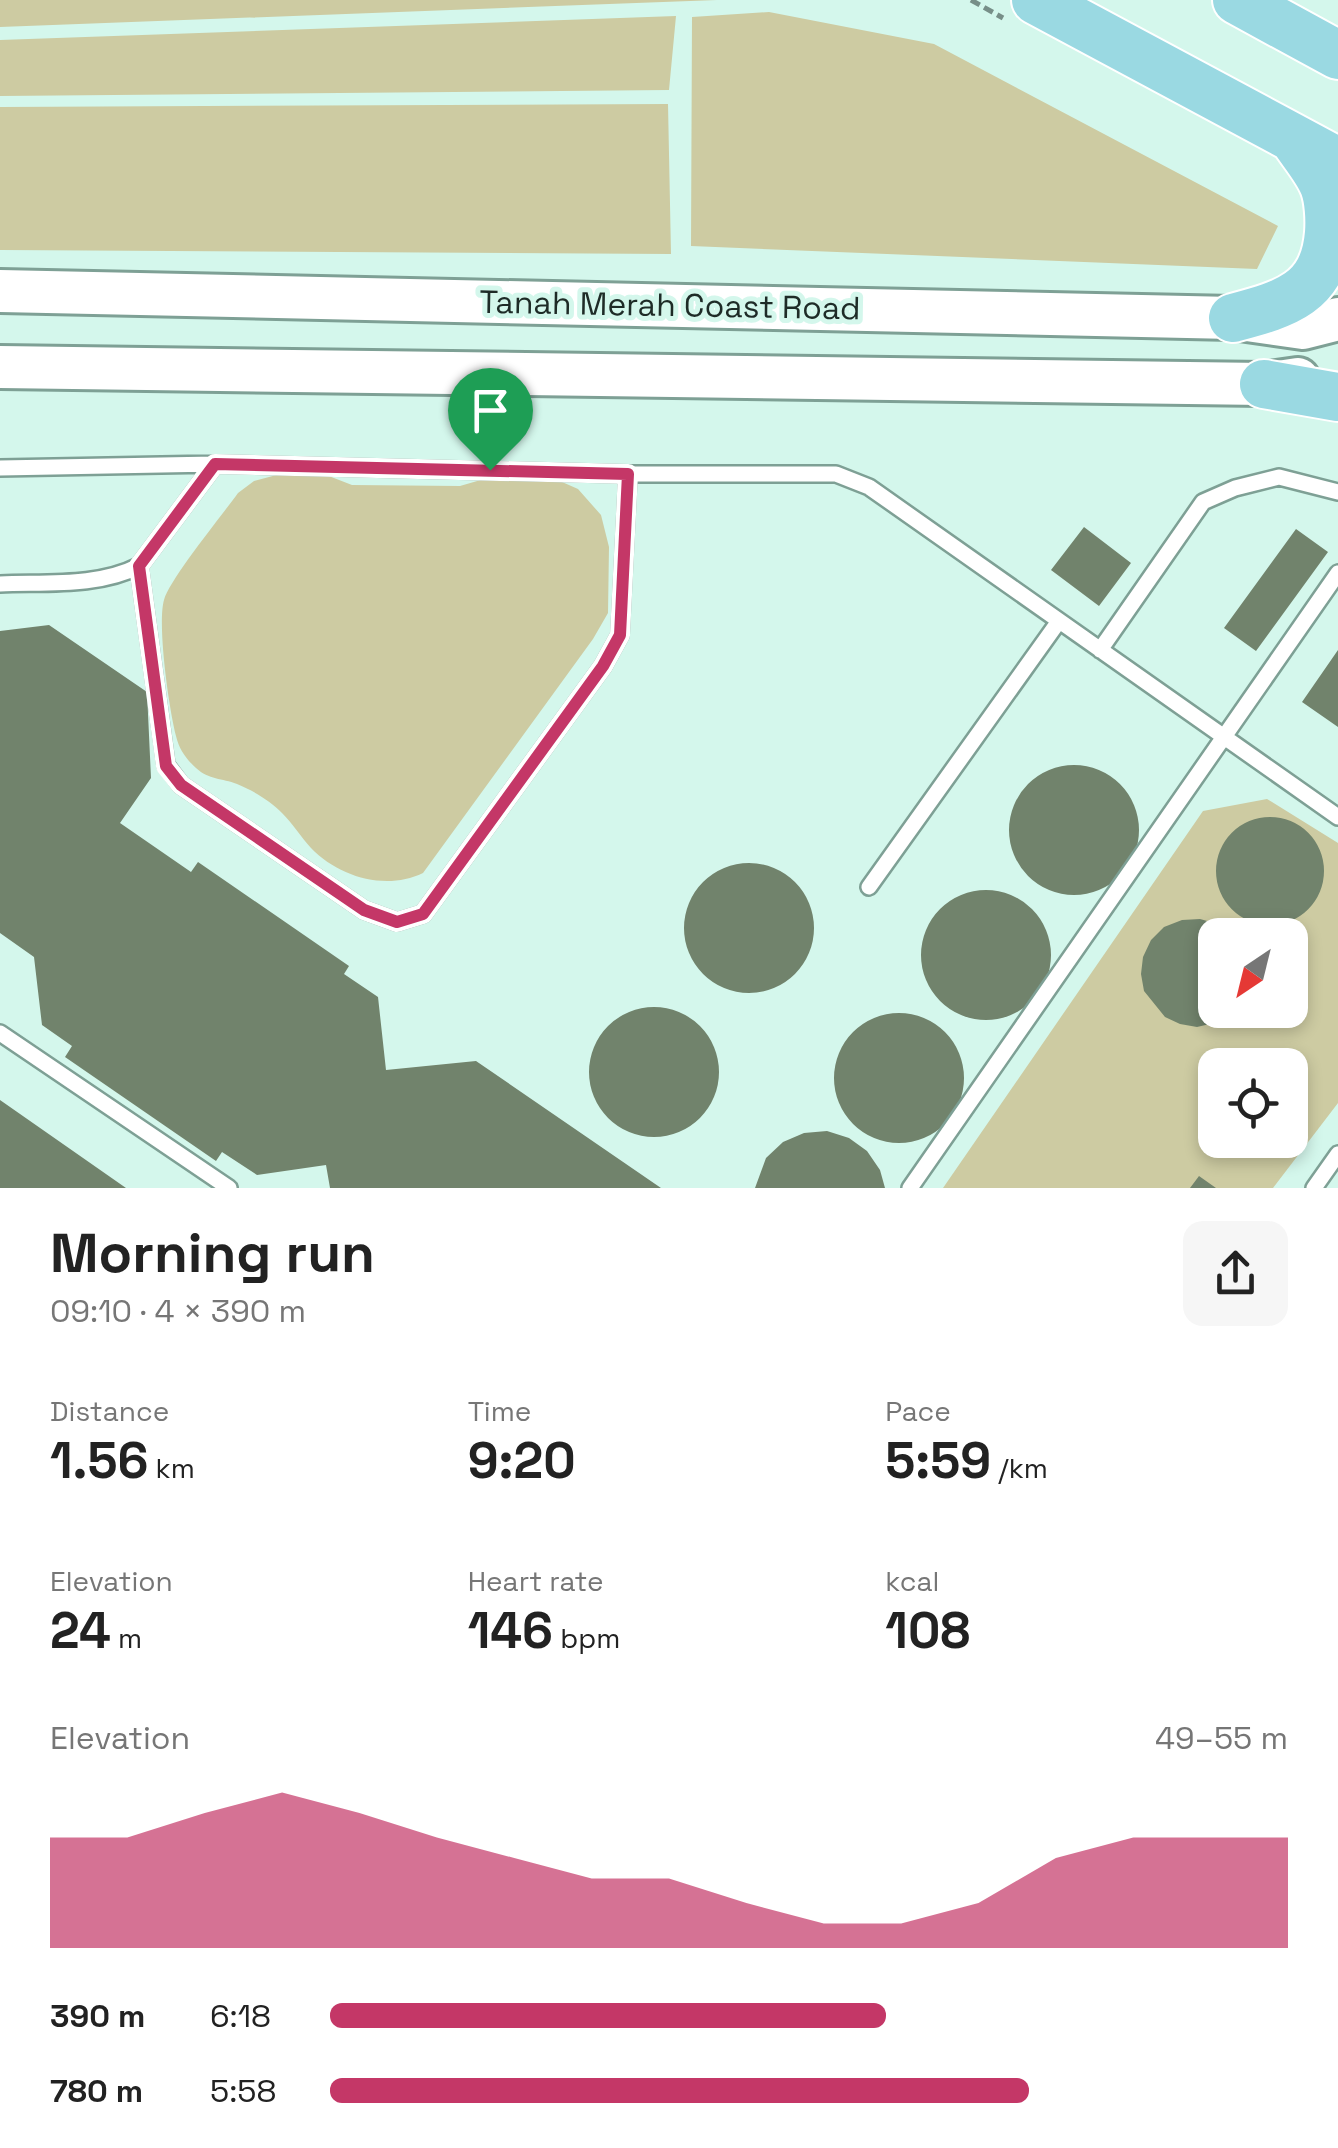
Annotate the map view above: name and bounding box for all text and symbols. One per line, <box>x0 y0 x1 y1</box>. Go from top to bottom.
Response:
street label: Tanah Merah Coast Road <box>479 282 861 328</box>
pin <box>448 368 533 471</box>
icon: arrive <box>463 383 518 438</box>
north arrow <box>1198 918 1308 1028</box>
map controls <box>1198 918 1308 1158</box>
button: locate <box>1198 1048 1308 1158</box>
text: Morning run <box>50 1218 375 1288</box>
button: share <box>1183 1221 1288 1326</box>
text: 09:10 · 4 × 390 m <box>50 1291 306 1331</box>
text: Distance <box>50 1393 169 1429</box>
text: Time <box>468 1393 531 1429</box>
text: Pace <box>885 1393 951 1429</box>
text: 1.56 <box>50 1429 148 1493</box>
text: 9:20 <box>468 1429 576 1493</box>
text: 5:59 <box>885 1429 991 1493</box>
text: km <box>148 1450 195 1486</box>
text: /km <box>991 1450 1048 1486</box>
text: Elevation <box>50 1563 173 1599</box>
text: Heart rate <box>468 1563 604 1599</box>
text: kcal <box>885 1563 939 1599</box>
text: 24 <box>50 1599 111 1663</box>
text: 146 <box>468 1599 553 1663</box>
text: 108 <box>885 1599 970 1663</box>
text: m <box>111 1620 142 1656</box>
text: bpm <box>553 1620 620 1656</box>
text: Elevation <box>50 1718 190 1758</box>
text: 49–55 m <box>1155 1718 1288 1758</box>
text: 390 m <box>50 1996 145 2036</box>
text: 6:18 <box>210 1996 271 2036</box>
text: 780 m <box>50 2071 143 2111</box>
text: 5:58 <box>210 2071 276 2111</box>

